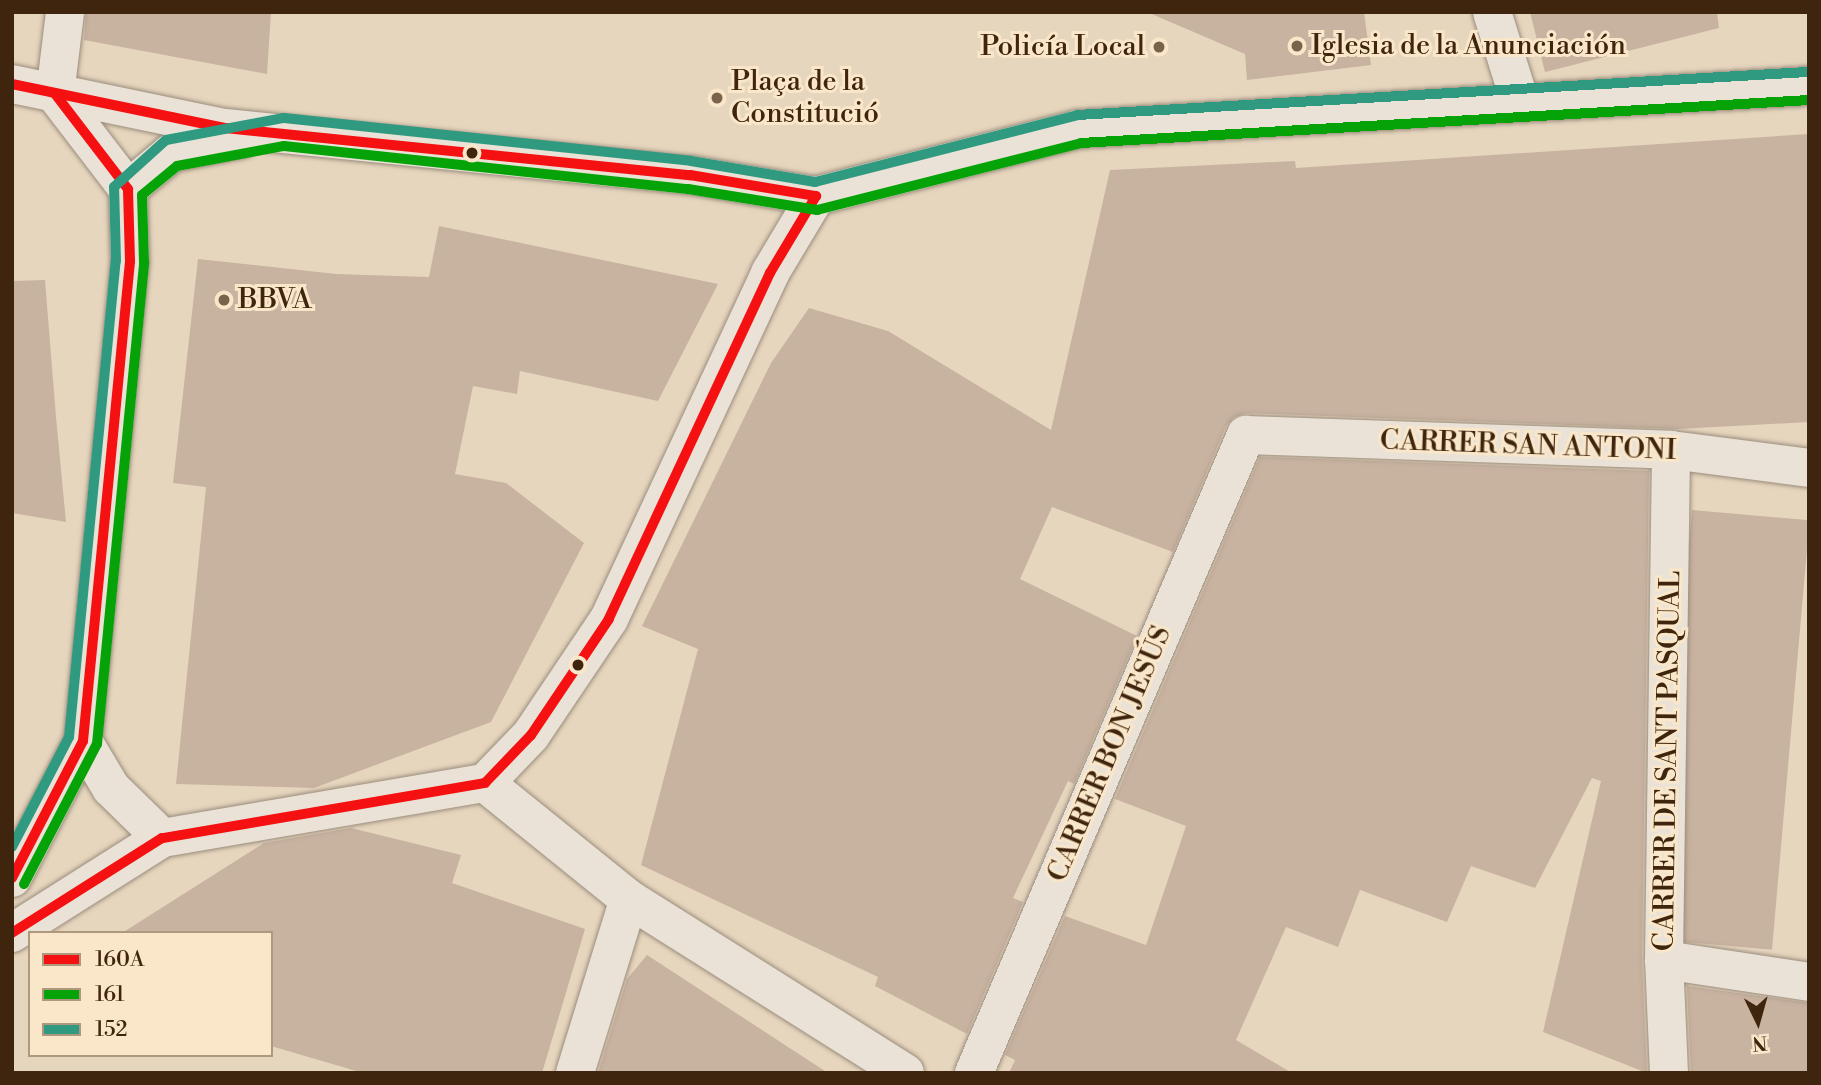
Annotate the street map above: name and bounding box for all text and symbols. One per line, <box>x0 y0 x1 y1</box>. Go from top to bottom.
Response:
place label: Iglesia de la Anunciación <box>1311 29 1626 63</box>
place label: Policía Local <box>980 30 1145 64</box>
marker: Iglesia de la Anunciación <box>1289 38 1305 54</box>
marker: Policía Local <box>1151 39 1167 55</box>
place label: Plaça de la Constitució <box>731 65 879 131</box>
marker: Plaça de la Constitució <box>709 90 725 106</box>
unlabelled marker <box>465 146 479 160</box>
place label: BBVA <box>238 283 312 317</box>
marker: BBVA <box>216 292 232 308</box>
street label: CARRER SAN ANTONI <box>1379 424 1677 468</box>
street label: CARRER DE SANT PASQUAL <box>1648 570 1688 952</box>
street label: CARRER BON JESÚS <box>1041 621 1179 887</box>
unlabelled marker <box>571 658 585 672</box>
legend <box>28 931 273 1057</box>
text: 160A <box>95 947 144 973</box>
text: 161 <box>95 982 124 1008</box>
north arrow <box>1723 987 1793 1057</box>
text: 152 <box>95 1017 128 1043</box>
text: N <box>1751 1030 1768 1056</box>

